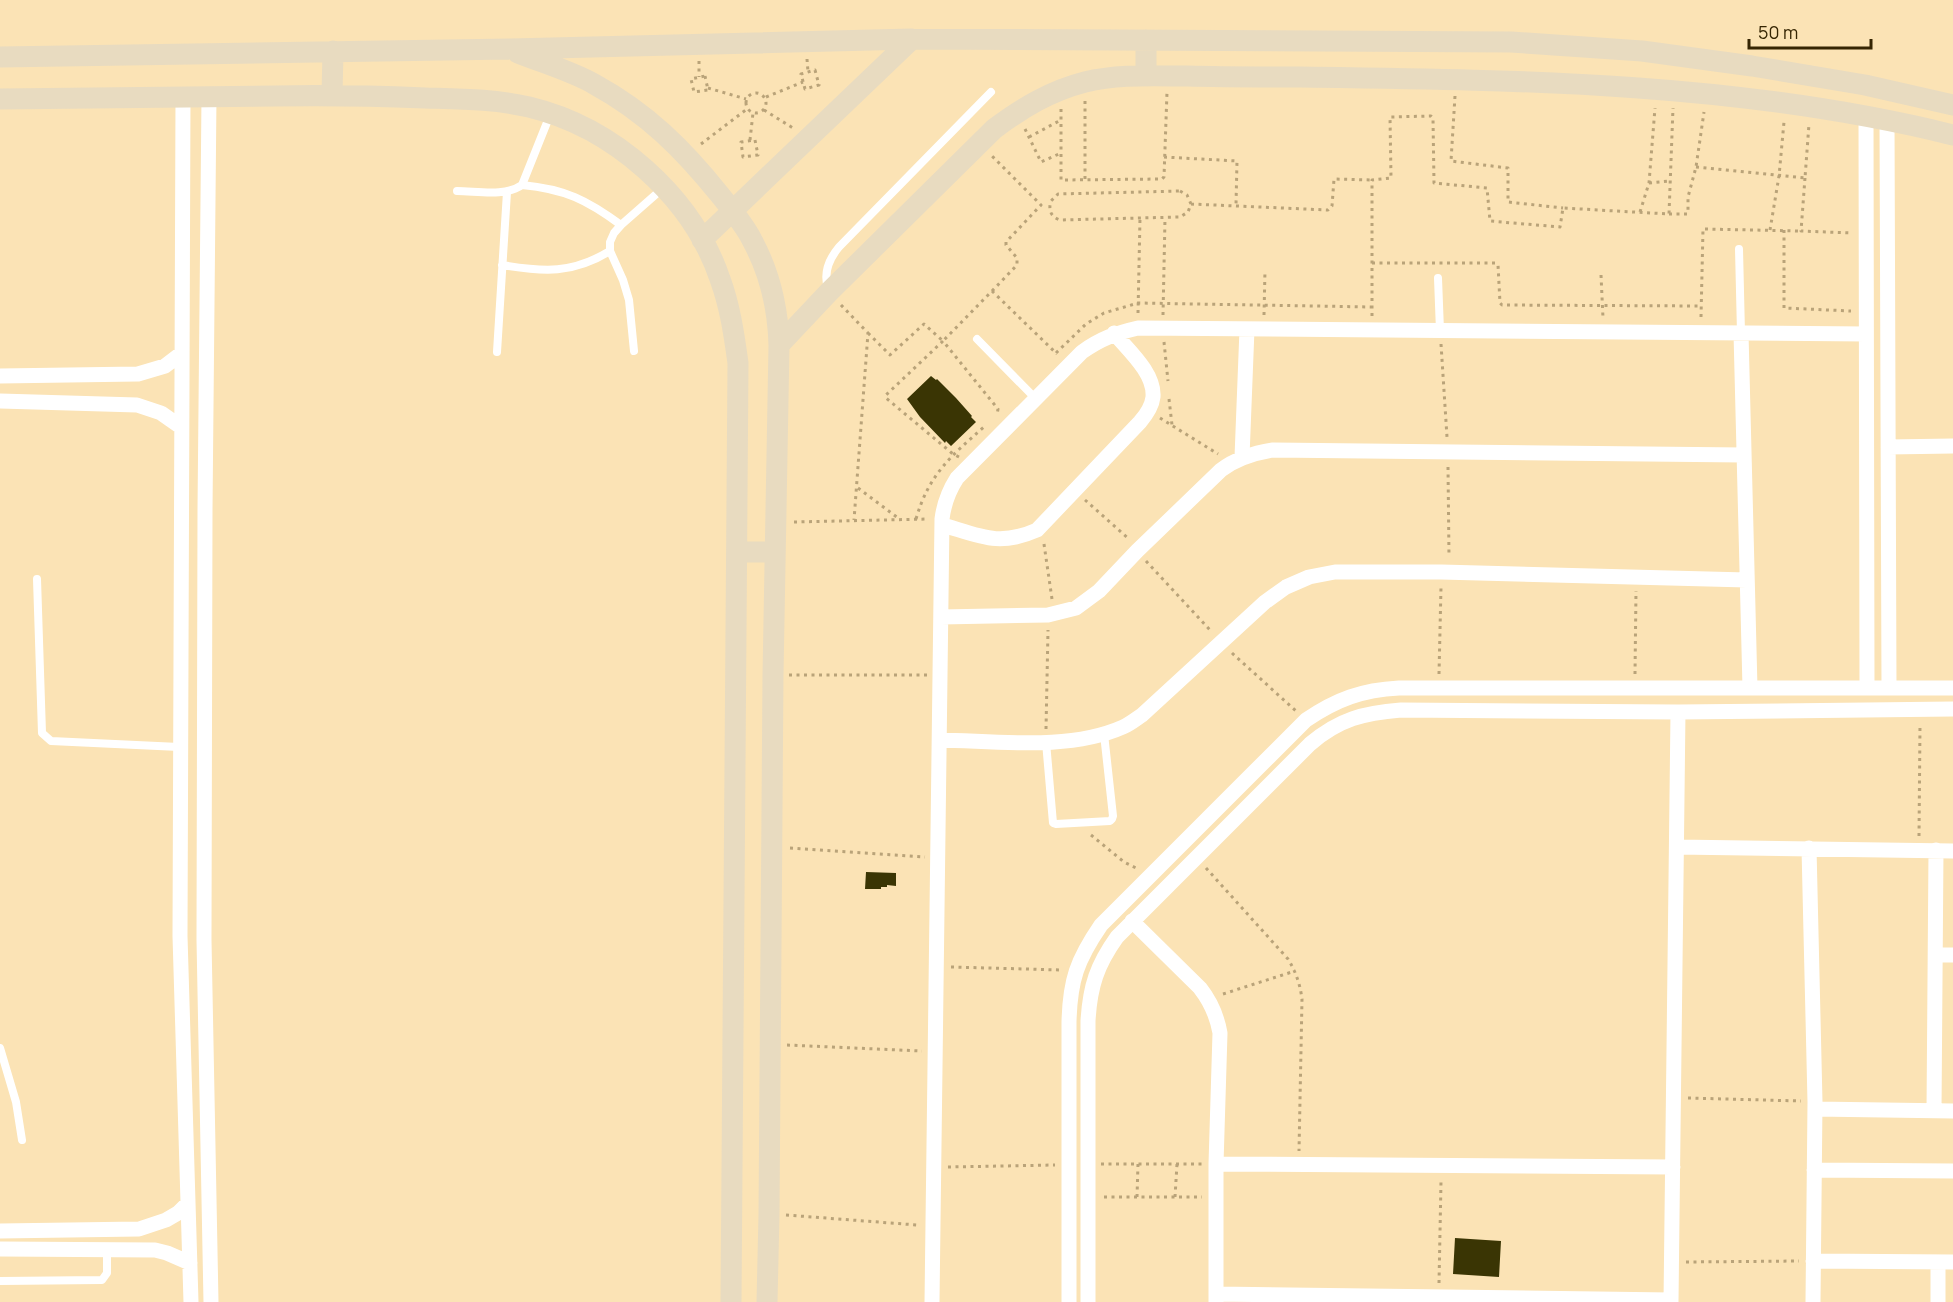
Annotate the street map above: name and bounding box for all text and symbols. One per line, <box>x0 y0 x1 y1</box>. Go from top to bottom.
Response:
scale bar <box>1749 12 1870 50</box>
text: 50 m <box>1758 20 1798 44</box>

